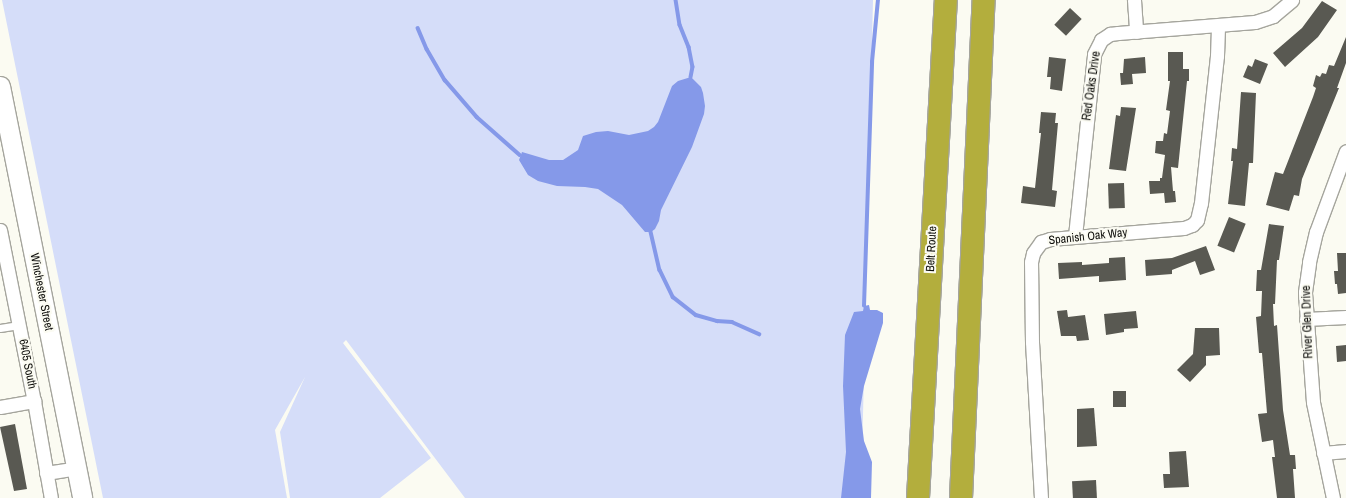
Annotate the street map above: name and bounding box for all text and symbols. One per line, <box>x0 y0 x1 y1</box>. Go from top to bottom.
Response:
street label: Red Oaks Drive <box>1080 50 1104 122</box>
street label: Belt Route <box>924 226 940 272</box>
street label: Spanish Oak Way <box>1048 226 1128 248</box>
street label: Winchester Street <box>26 252 56 332</box>
street label: River Glen Drive <box>1300 285 1316 359</box>
street label: 6405 South <box>15 338 39 390</box>

